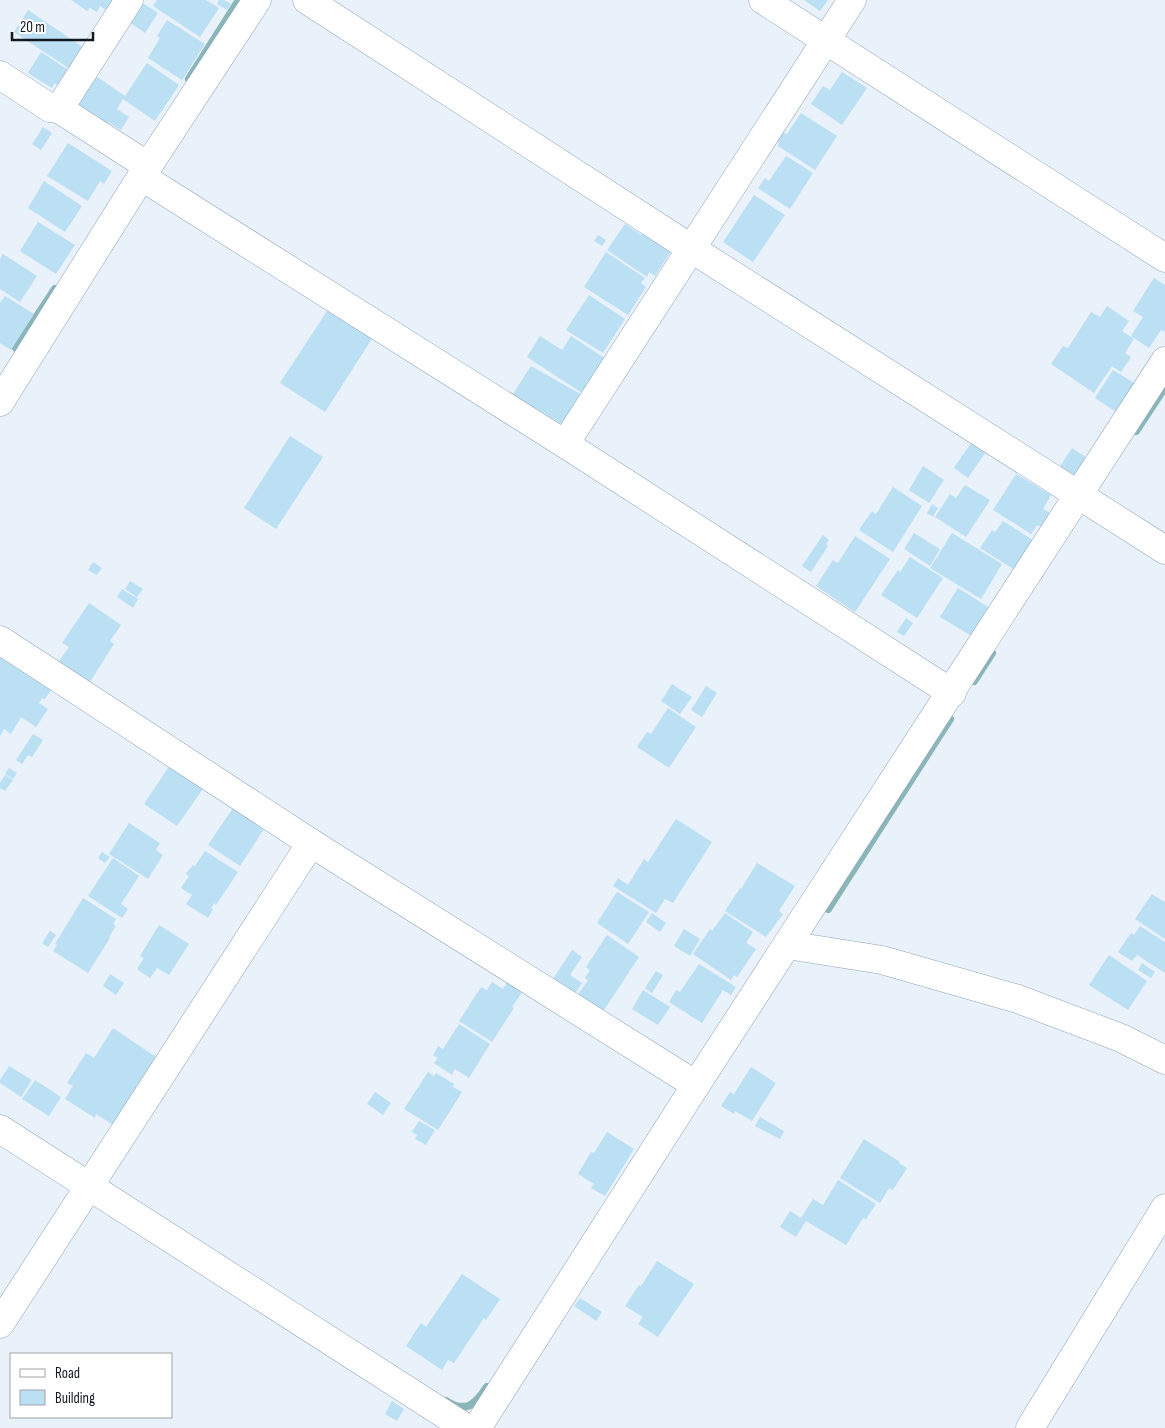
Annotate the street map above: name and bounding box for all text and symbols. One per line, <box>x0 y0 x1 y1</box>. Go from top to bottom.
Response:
scale bar <box>12 10 94 42</box>
text: 20 m <box>20 18 45 37</box>
legend <box>10 1353 172 1418</box>
text: Road <box>55 1364 80 1383</box>
text: Building <box>55 1389 95 1408</box>

